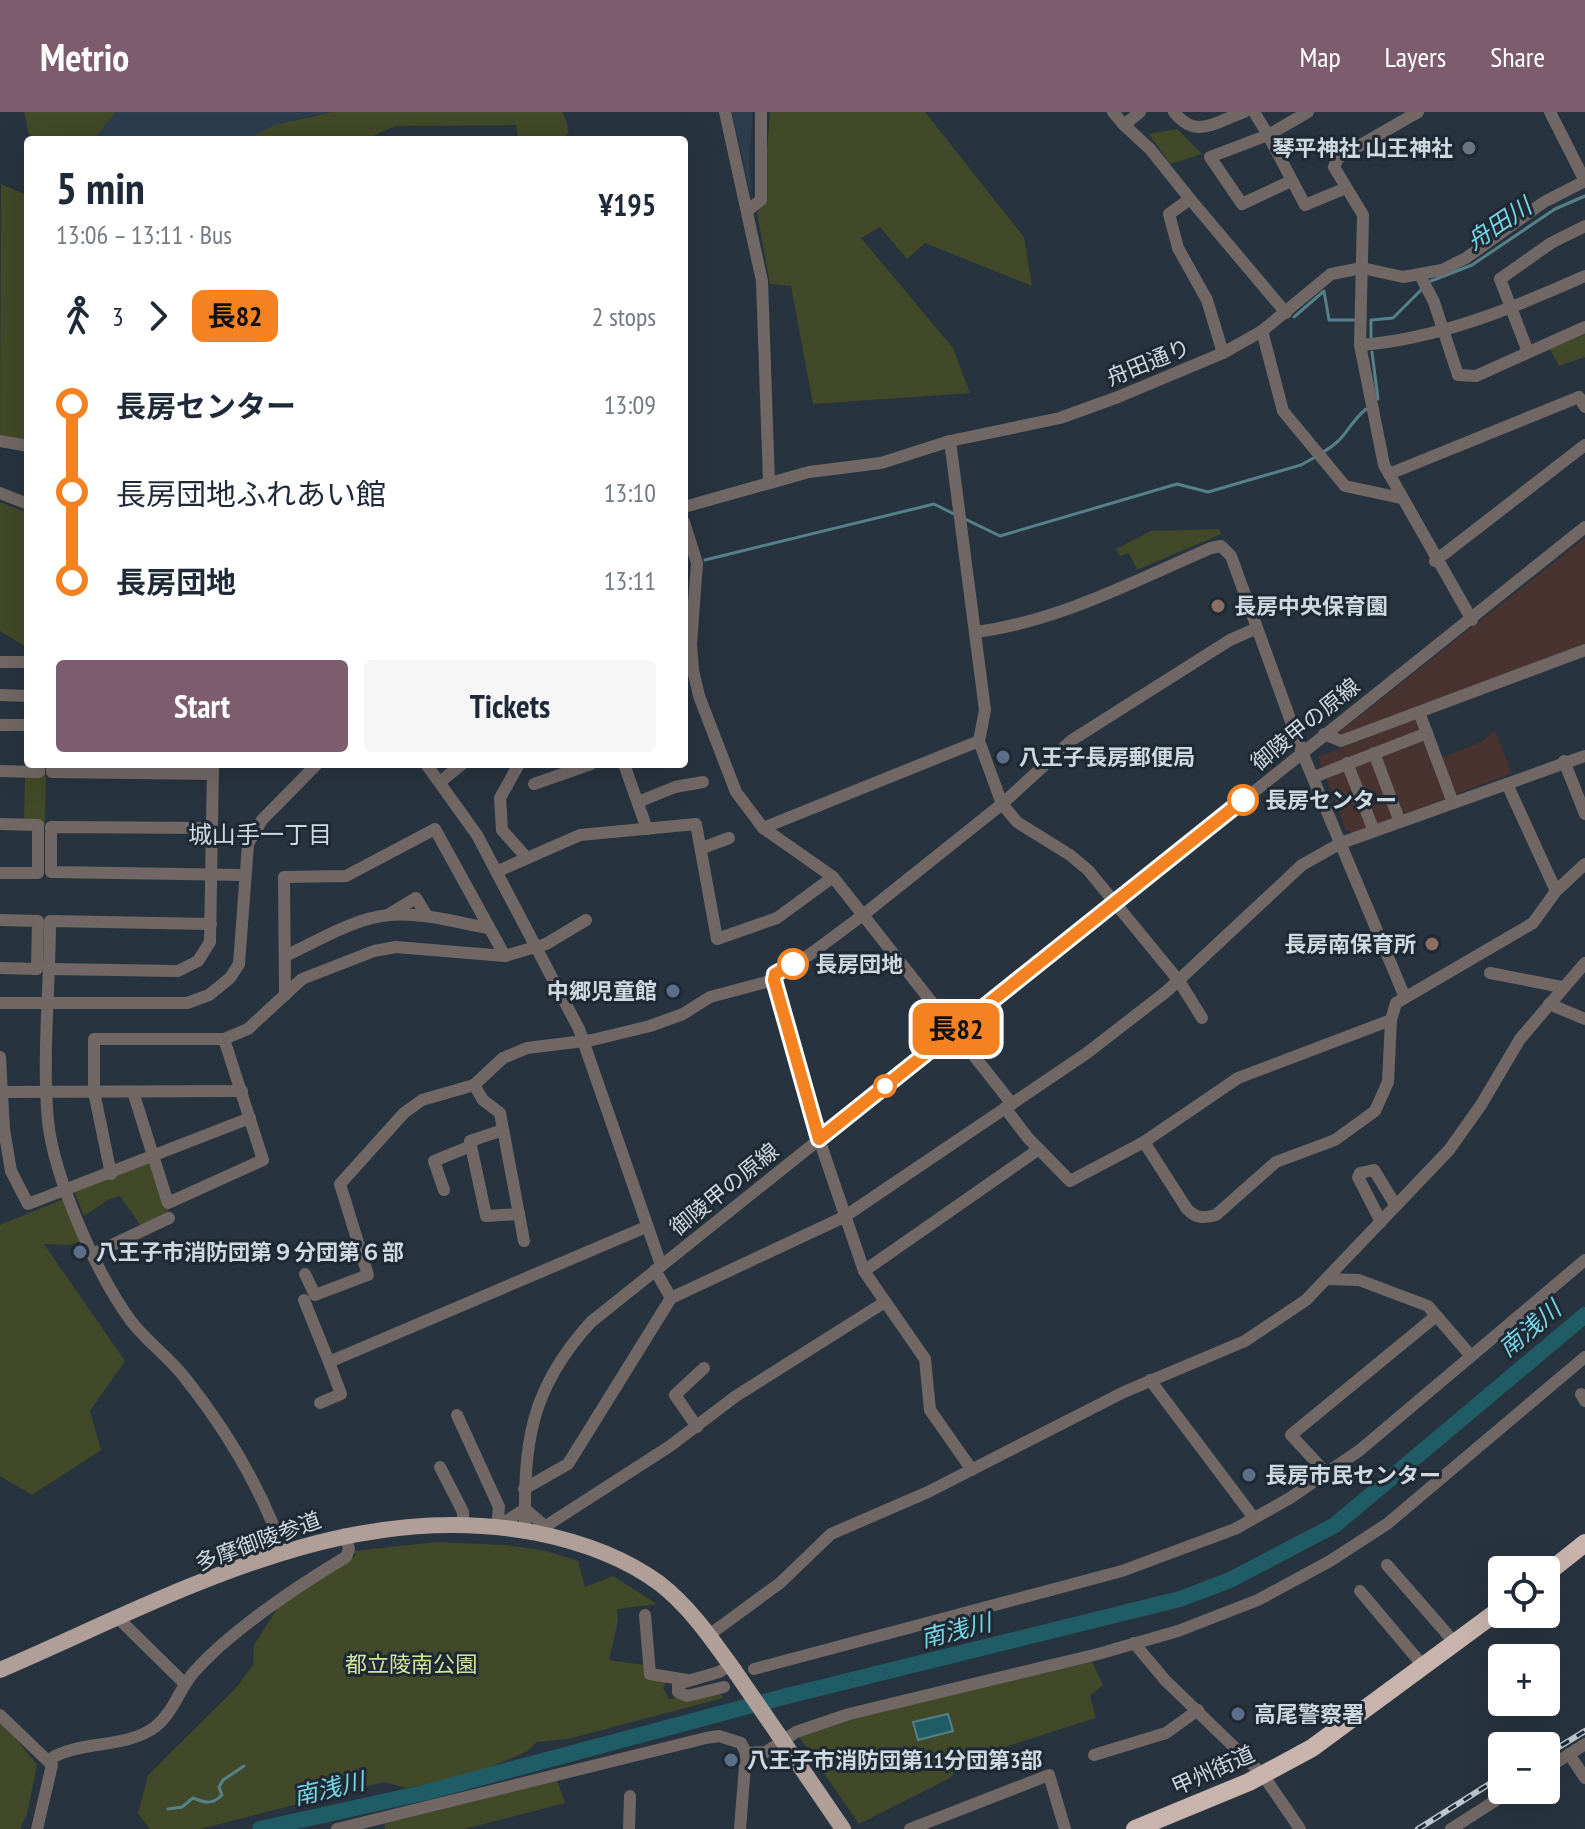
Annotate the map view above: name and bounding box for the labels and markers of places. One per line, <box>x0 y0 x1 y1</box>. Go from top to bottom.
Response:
place label: 琴平神社 山王神社 <box>1272 134 1453 162</box>
marker: 琴平神社 山王神社 <box>1460 139 1478 157</box>
place label: 長房中央保育園 <box>1234 592 1388 620</box>
marker: 長房中央保育園 <box>1209 597 1227 615</box>
place label: 八王子長房郵便局 <box>1019 743 1195 771</box>
marker: 八王子長房郵便局 <box>994 748 1012 766</box>
marker: 長房センター <box>1228 785 1258 815</box>
place label: 長房センター <box>1265 786 1397 814</box>
place label: 長房南保育所 <box>1284 930 1416 958</box>
marker: 長房南保育所 <box>1423 935 1441 953</box>
marker: 長房団地 <box>778 949 808 979</box>
place label: 長房団地 <box>815 950 903 978</box>
place label: 中郷児童館 <box>547 977 657 1005</box>
marker: 中郷児童館 <box>664 982 682 1000</box>
unlabelled marker <box>874 1075 896 1097</box>
place label: 八王子市消防団第９分団第６部 <box>96 1238 404 1266</box>
marker: 八王子市消防団第９分団第６部 <box>71 1243 89 1261</box>
place label: 長房市民センター <box>1265 1461 1441 1489</box>
marker: 長房市民センター <box>1240 1466 1258 1484</box>
place label: 高尾警察署 <box>1254 1700 1364 1728</box>
marker: 高尾警察署 <box>1229 1705 1247 1723</box>
place label: 八王子市消防団第11分団第3部 <box>747 1746 1043 1774</box>
marker: 八王子市消防団第11分団第3部 <box>722 1751 740 1769</box>

